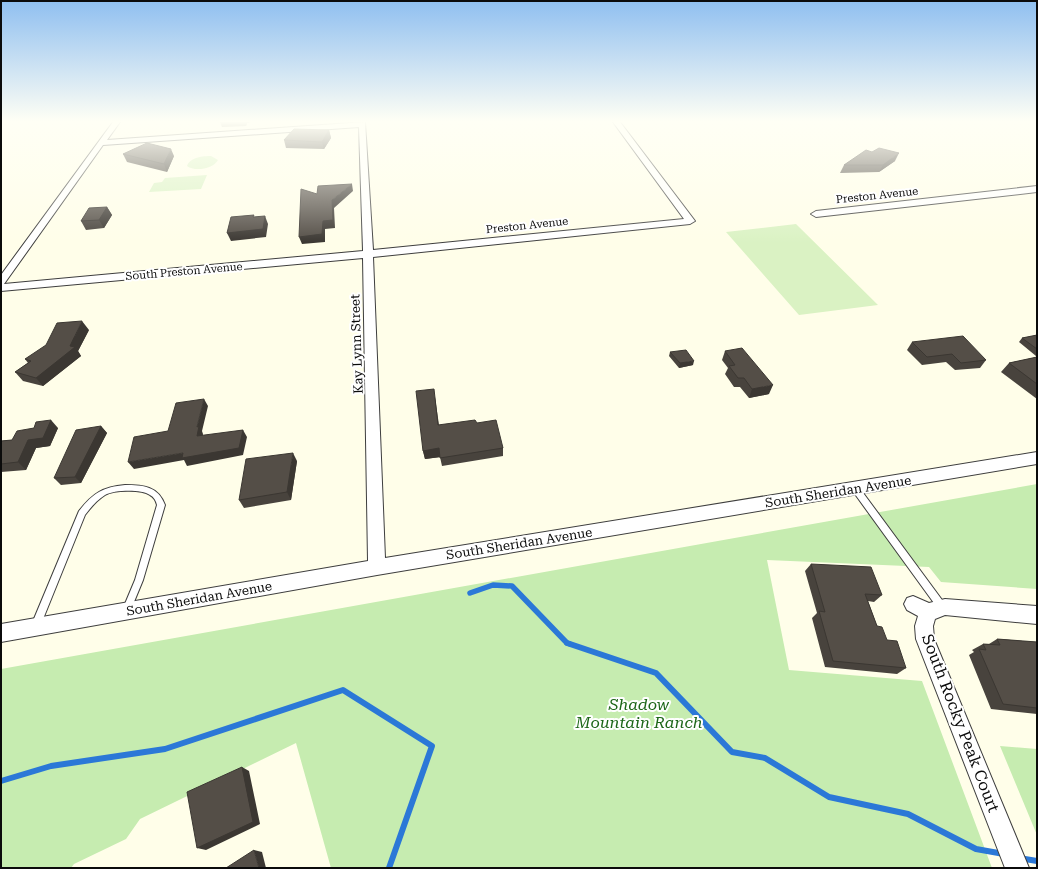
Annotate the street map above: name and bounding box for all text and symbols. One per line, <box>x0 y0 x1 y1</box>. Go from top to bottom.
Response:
street label: Preston Avenue <box>835 185 919 206</box>
street label: Preston Avenue <box>485 215 569 236</box>
street label: South Preston Avenue <box>125 260 243 283</box>
street label: Kay Lynn Street <box>347 294 366 394</box>
street label: South Sheridan Avenue <box>764 473 912 510</box>
street label: South Sheridan Avenue <box>445 525 593 562</box>
street label: South Sheridan Avenue <box>125 578 273 619</box>
street label: South Rocky Peak Court <box>918 631 1003 815</box>
park label: Shadow Mountain Ranch <box>575 695 703 732</box>

